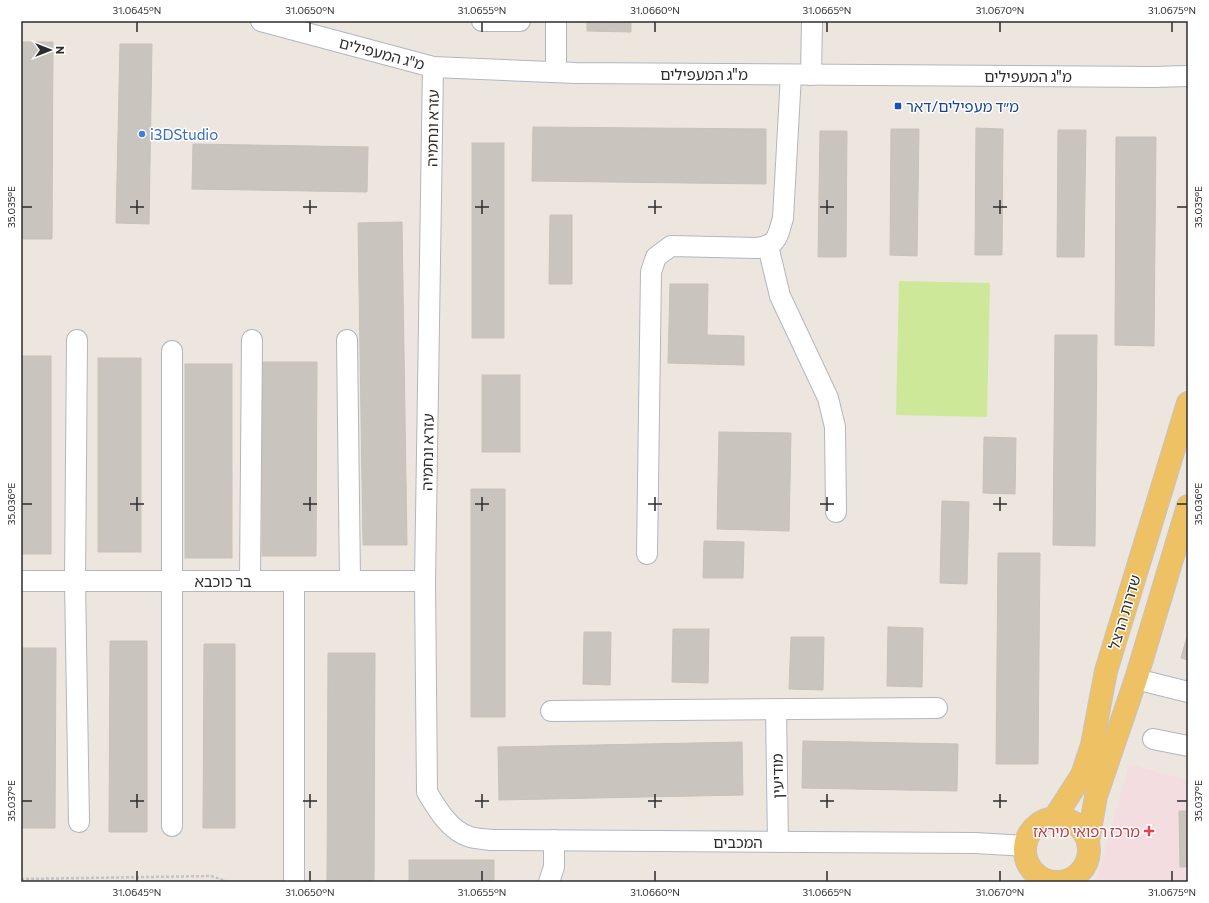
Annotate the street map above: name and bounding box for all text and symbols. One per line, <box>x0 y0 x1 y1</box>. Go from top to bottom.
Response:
text: 31.0645°N <box>113 4 161 16</box>
text: 31.0650°N <box>285 4 335 16</box>
text: 31.0655°N <box>458 4 506 16</box>
text: 31.0660°N <box>630 4 680 16</box>
text: 31.0665°N <box>803 4 851 16</box>
text: 31.0670°N <box>976 4 1024 16</box>
text: 31.0675°N <box>1148 4 1196 16</box>
north arrow <box>30 30 70 70</box>
street label: מ"ג המעפילים <box>337 33 427 73</box>
text: N <box>54 46 67 54</box>
street label: מ"ג המעפילים <box>660 65 748 83</box>
street label: מ"ג המעפילים <box>984 67 1072 85</box>
street label: עזרא ונחמיה <box>422 89 442 167</box>
place label: מ״ד מעפילים/דאר <box>906 97 1019 115</box>
marker: מ״ד מעפילים/דאר <box>893 101 903 111</box>
place label: i3DStudio <box>150 125 218 143</box>
marker: i3DStudio <box>137 129 147 139</box>
text: 35.035°E <box>5 186 17 228</box>
text: 35.035°E <box>1192 186 1204 228</box>
street label: עזרא ונחמיה <box>417 413 437 491</box>
text: 35.036°E <box>5 483 17 525</box>
text: 35.036°E <box>1192 483 1204 525</box>
street label: בר כוכבא <box>195 572 252 590</box>
street label: שדרות הרצל <box>1104 572 1144 652</box>
street label: מודיעין <box>768 753 786 799</box>
text: 35.037°E <box>5 780 17 822</box>
text: 35.037°E <box>1192 780 1204 822</box>
place label: מרכז רפואי מיראז <box>1033 822 1140 840</box>
marker: מרכז רפואי מיראז <box>1143 825 1155 837</box>
street label: המכבים <box>713 833 763 851</box>
text: 31.0645°N <box>113 886 161 898</box>
text: 31.0650°N <box>285 886 335 898</box>
text: 31.0655°N <box>458 886 506 898</box>
text: 31.0660°N <box>630 886 680 898</box>
text: 31.0665°N <box>803 886 851 898</box>
text: 31.0670°N <box>976 886 1024 898</box>
text: 31.0675°N <box>1148 886 1196 898</box>

